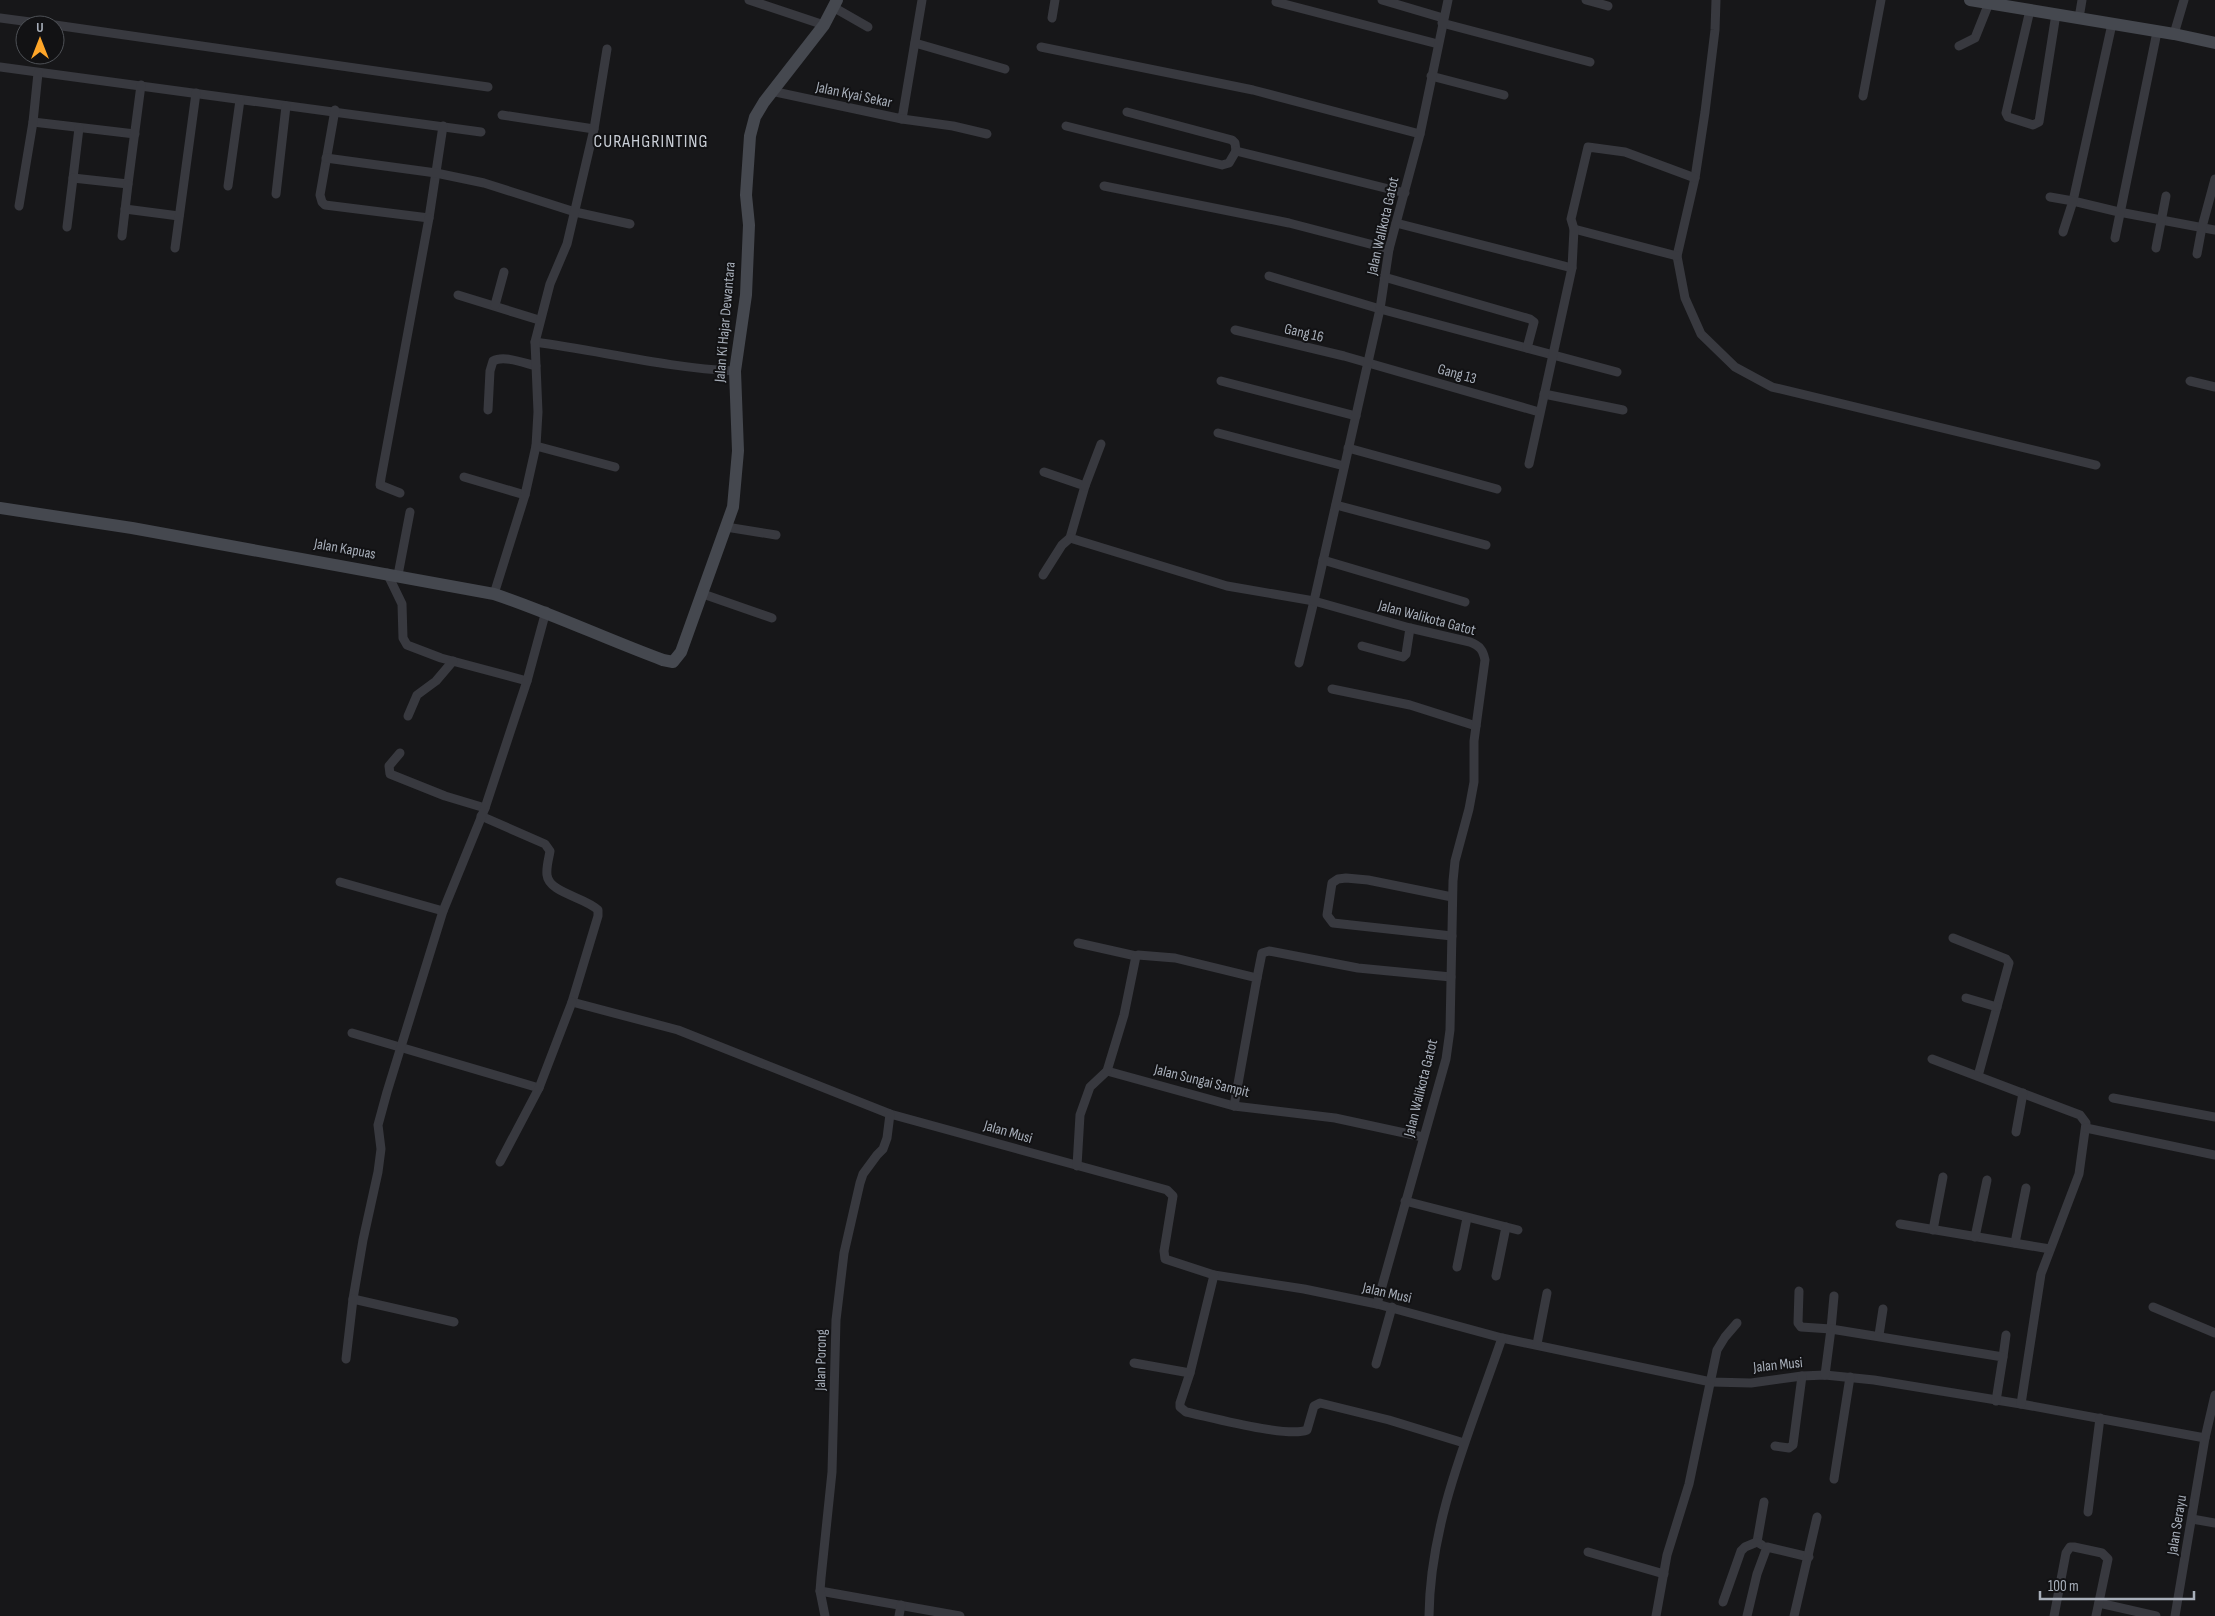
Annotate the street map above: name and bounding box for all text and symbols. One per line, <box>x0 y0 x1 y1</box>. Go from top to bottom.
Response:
north arrow <box>15 15 65 65</box>
text: U <box>36 19 44 36</box>
street label: Jalan Kyai Sekar <box>813 77 895 112</box>
district label: CURAHGRINTING <box>594 131 708 152</box>
street label: Jalan Walikota Gatot <box>1362 175 1404 278</box>
street label: Jalan Ki Hajar Dewantara <box>710 261 740 384</box>
street label: Gang 16 <box>1282 319 1326 347</box>
street label: Gang 13 <box>1435 359 1479 389</box>
street label: Jalan Kapuas <box>312 534 377 564</box>
street label: Jalan Walikota Gatot <box>1375 596 1478 640</box>
street label: Jalan Walikota Gatot <box>1399 1037 1442 1140</box>
street label: Jalan Sungai Sampit <box>1151 1060 1252 1102</box>
street label: Jalan Musi <box>981 1116 1035 1148</box>
street label: Jalan Musi <box>1360 1278 1413 1308</box>
street label: Jalan Porong <box>811 1329 831 1392</box>
street label: Jalan Musi <box>1751 1353 1804 1377</box>
street label: Jalan Serayu <box>2163 1494 2191 1557</box>
scale bar <box>2040 1568 2194 1600</box>
text: 100 m <box>2048 1577 2079 1596</box>

